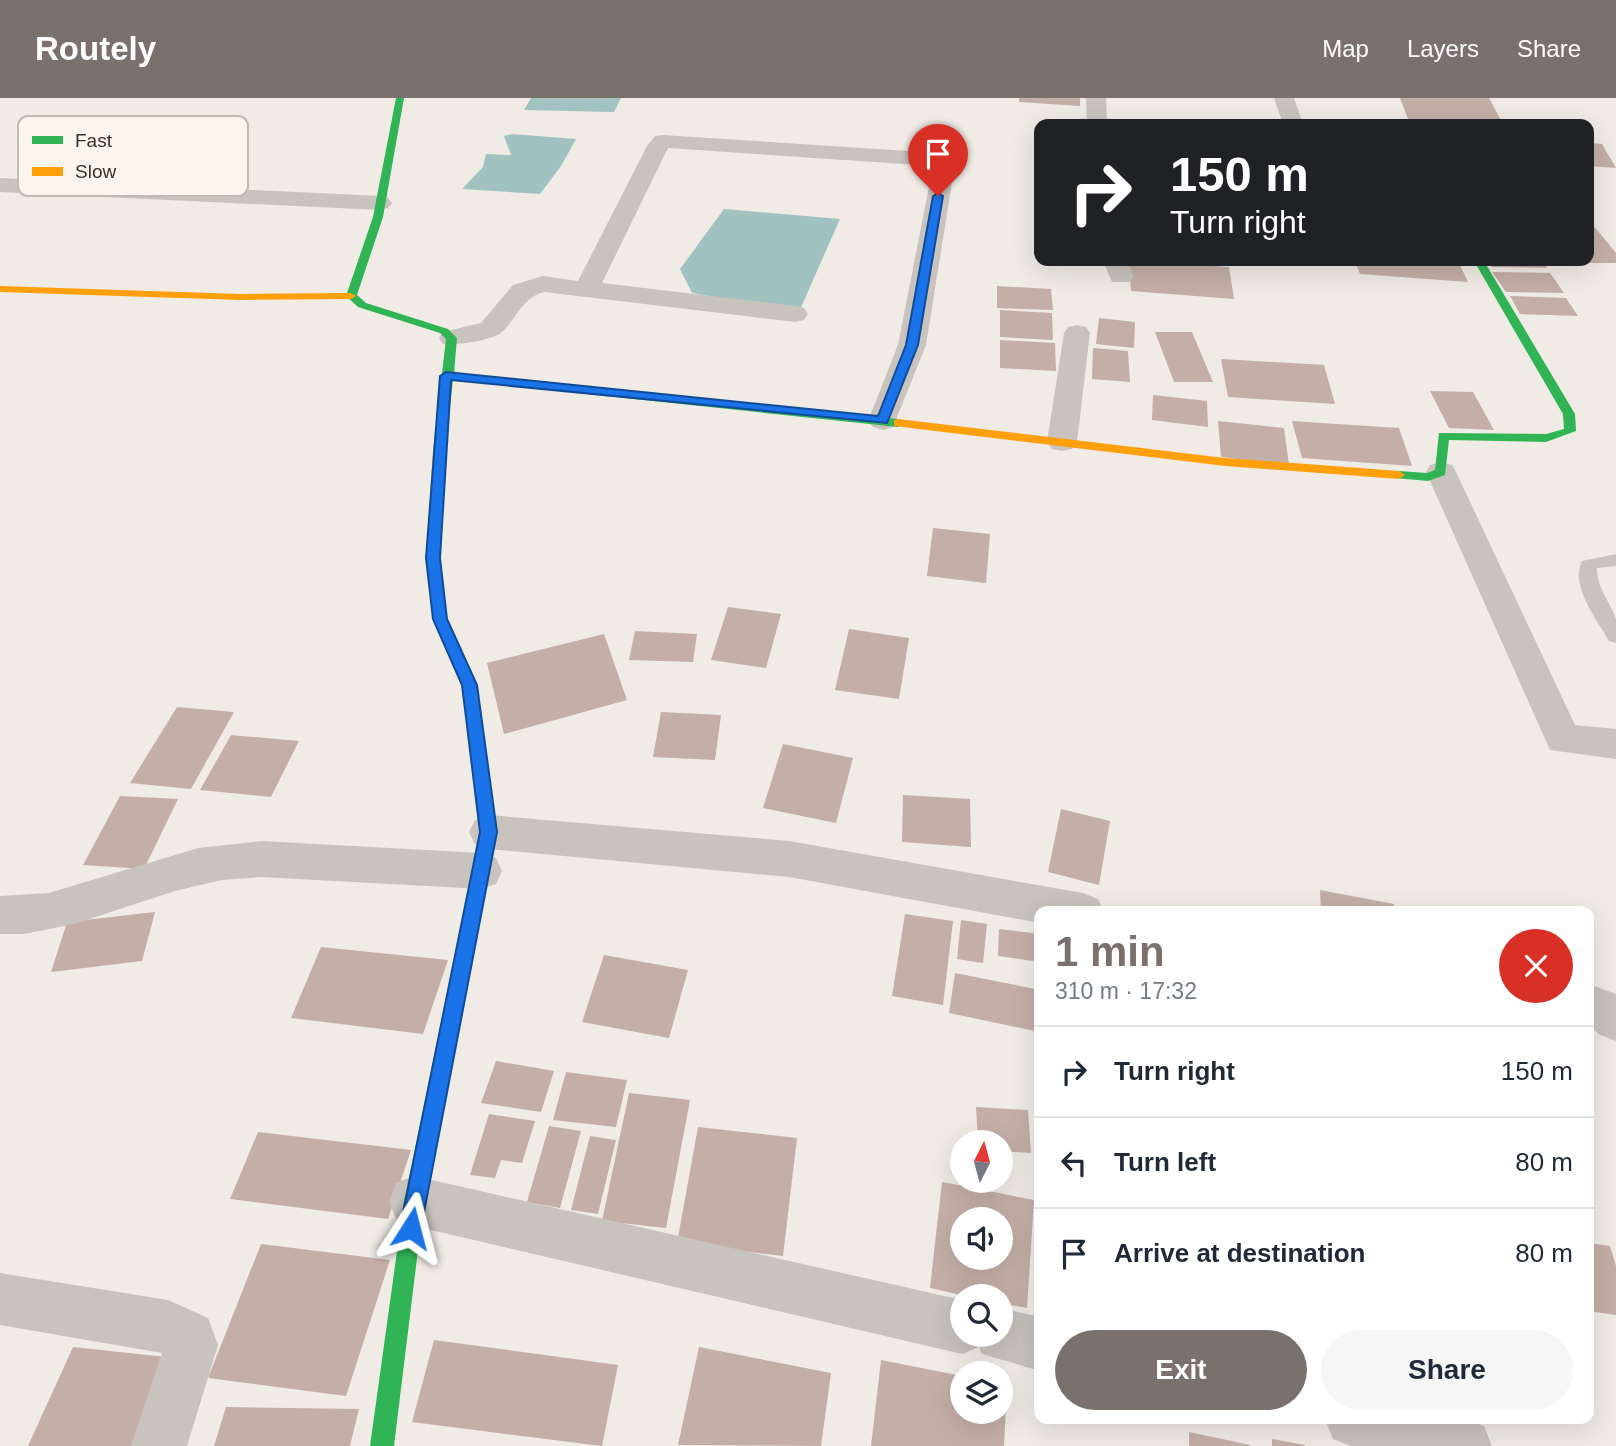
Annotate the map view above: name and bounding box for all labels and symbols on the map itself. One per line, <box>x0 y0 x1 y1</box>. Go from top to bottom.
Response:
legend <box>18 116 248 196</box>
pin <box>908 124 968 196</box>
text: Fast <box>75 130 113 151</box>
text: Slow <box>75 161 116 182</box>
north arrow <box>950 1130 1013 1194</box>
position arrow <box>374 1191 448 1265</box>

